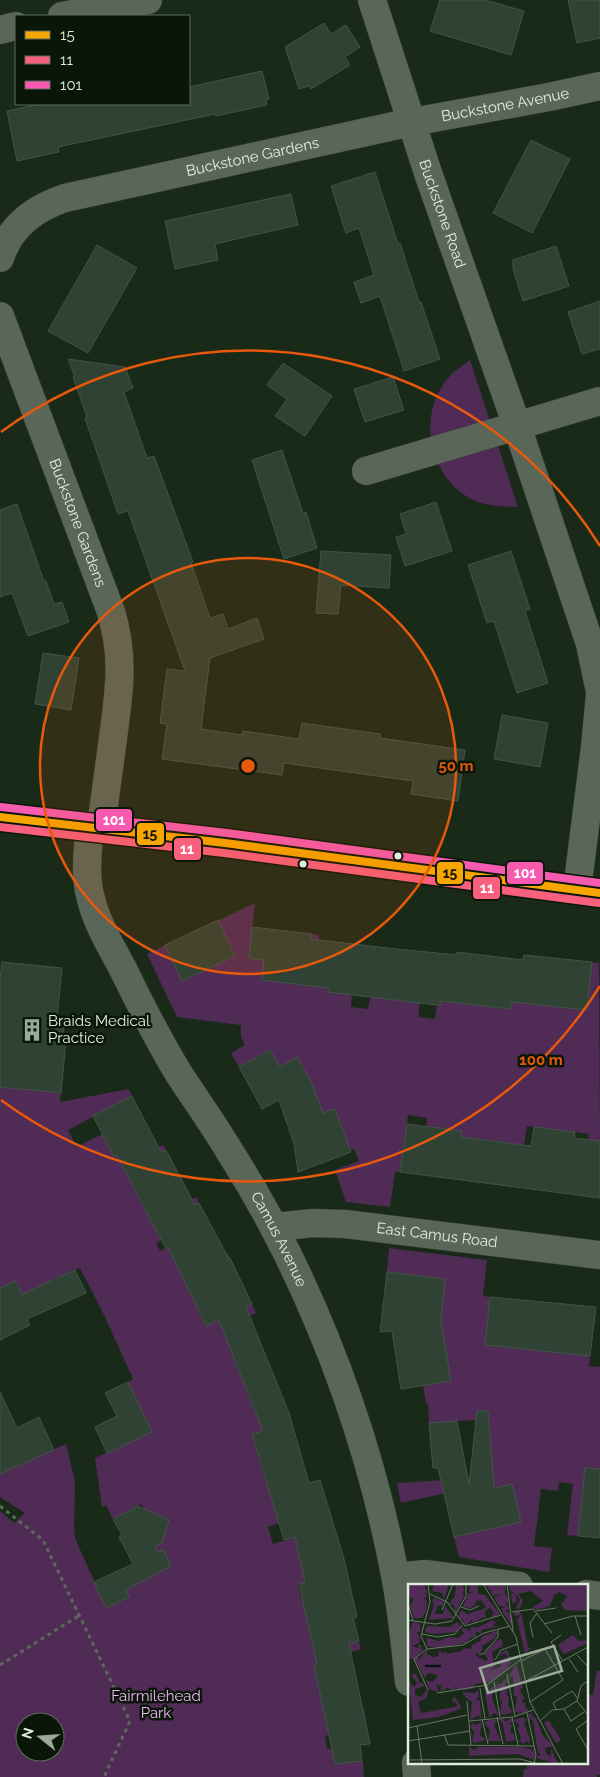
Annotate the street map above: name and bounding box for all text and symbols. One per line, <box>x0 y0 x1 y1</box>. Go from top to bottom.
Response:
legend <box>15 15 190 105</box>
text: 15 <box>60 26 75 44</box>
text: 11 <box>60 51 73 69</box>
text: 101 <box>60 76 83 94</box>
street label: Buckstone Avenue <box>440 84 571 126</box>
street label: Buckstone Gardens <box>184 134 321 180</box>
street label: Buckstone Road <box>415 157 470 270</box>
street label: Buckstone Gardens <box>45 456 110 590</box>
centre of rings <box>239 757 257 775</box>
text: 50 m <box>438 757 474 775</box>
line badge: 101 <box>95 808 133 832</box>
text: 101 <box>103 812 125 828</box>
line badge: 15 <box>136 822 165 846</box>
text: 15 <box>143 826 158 842</box>
line badge: 11 <box>173 837 202 861</box>
text: 11 <box>180 841 194 857</box>
unlabelled marker <box>393 851 403 861</box>
unlabelled marker <box>298 859 308 869</box>
line badge: 15 <box>436 861 464 885</box>
line badge: 101 <box>506 861 544 885</box>
text: 15 <box>443 865 458 881</box>
text: 101 <box>514 865 536 881</box>
line badge: 11 <box>472 876 501 900</box>
text: 11 <box>480 880 494 896</box>
place label: Braids Medical Practice <box>48 1012 151 1047</box>
building icon: Braids Medical Practice <box>19 1017 45 1043</box>
text: 100 m <box>519 1051 563 1069</box>
street label: Camus Avenue <box>247 1189 311 1290</box>
street label: East Camus Road <box>376 1219 499 1251</box>
inset map <box>408 1584 588 1764</box>
park label: Fairmilehead Park <box>111 1687 201 1722</box>
north arrow <box>15 1712 65 1762</box>
text: N <box>18 1726 37 1741</box>

